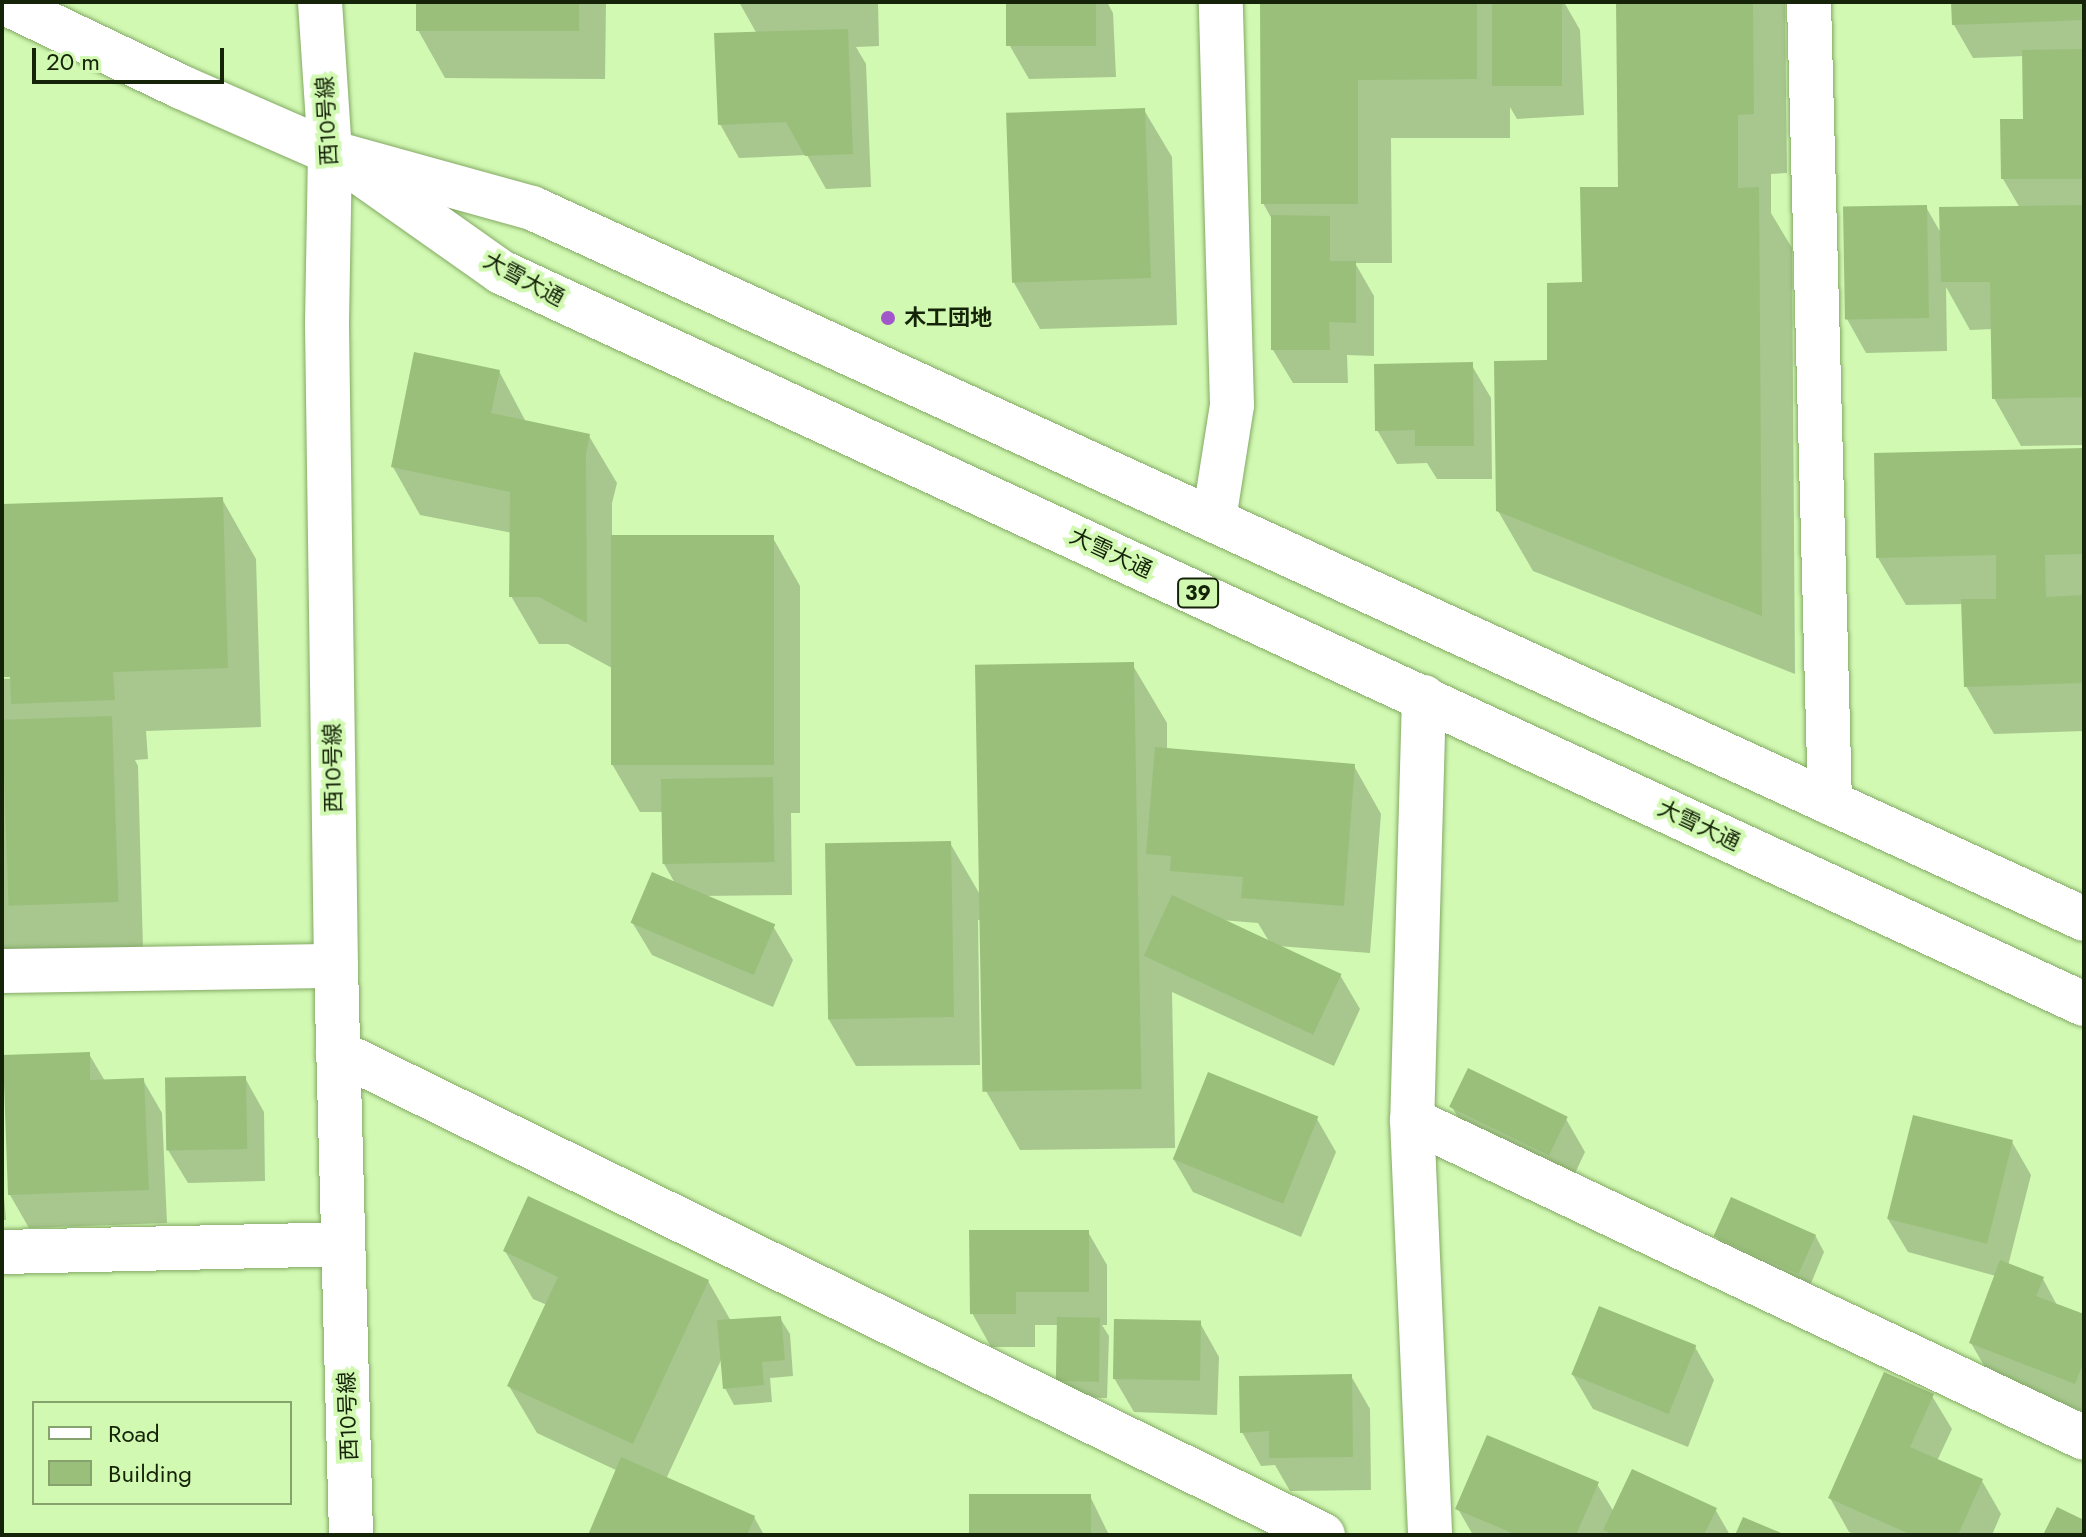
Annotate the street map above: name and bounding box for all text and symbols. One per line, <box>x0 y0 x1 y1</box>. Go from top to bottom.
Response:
scale bar <box>36 32 228 82</box>
text: 20 m <box>46 44 100 79</box>
street label: 西10号線 <box>311 76 343 166</box>
street label: 大雪大通 <box>479 247 569 311</box>
place label: 木工団地 <box>904 305 992 331</box>
marker: 木工団地 <box>879 309 897 327</box>
street label: 大雪大通 <box>1066 522 1156 584</box>
road number: 39 <box>1176 577 1220 609</box>
street label: 西10号線 <box>319 723 347 813</box>
street label: 大雪大通 <box>1654 794 1744 856</box>
street label: 西10号線 <box>333 1371 363 1461</box>
legend <box>32 1401 292 1505</box>
text: Road <box>108 1416 160 1451</box>
text: Building <box>108 1456 192 1491</box>

